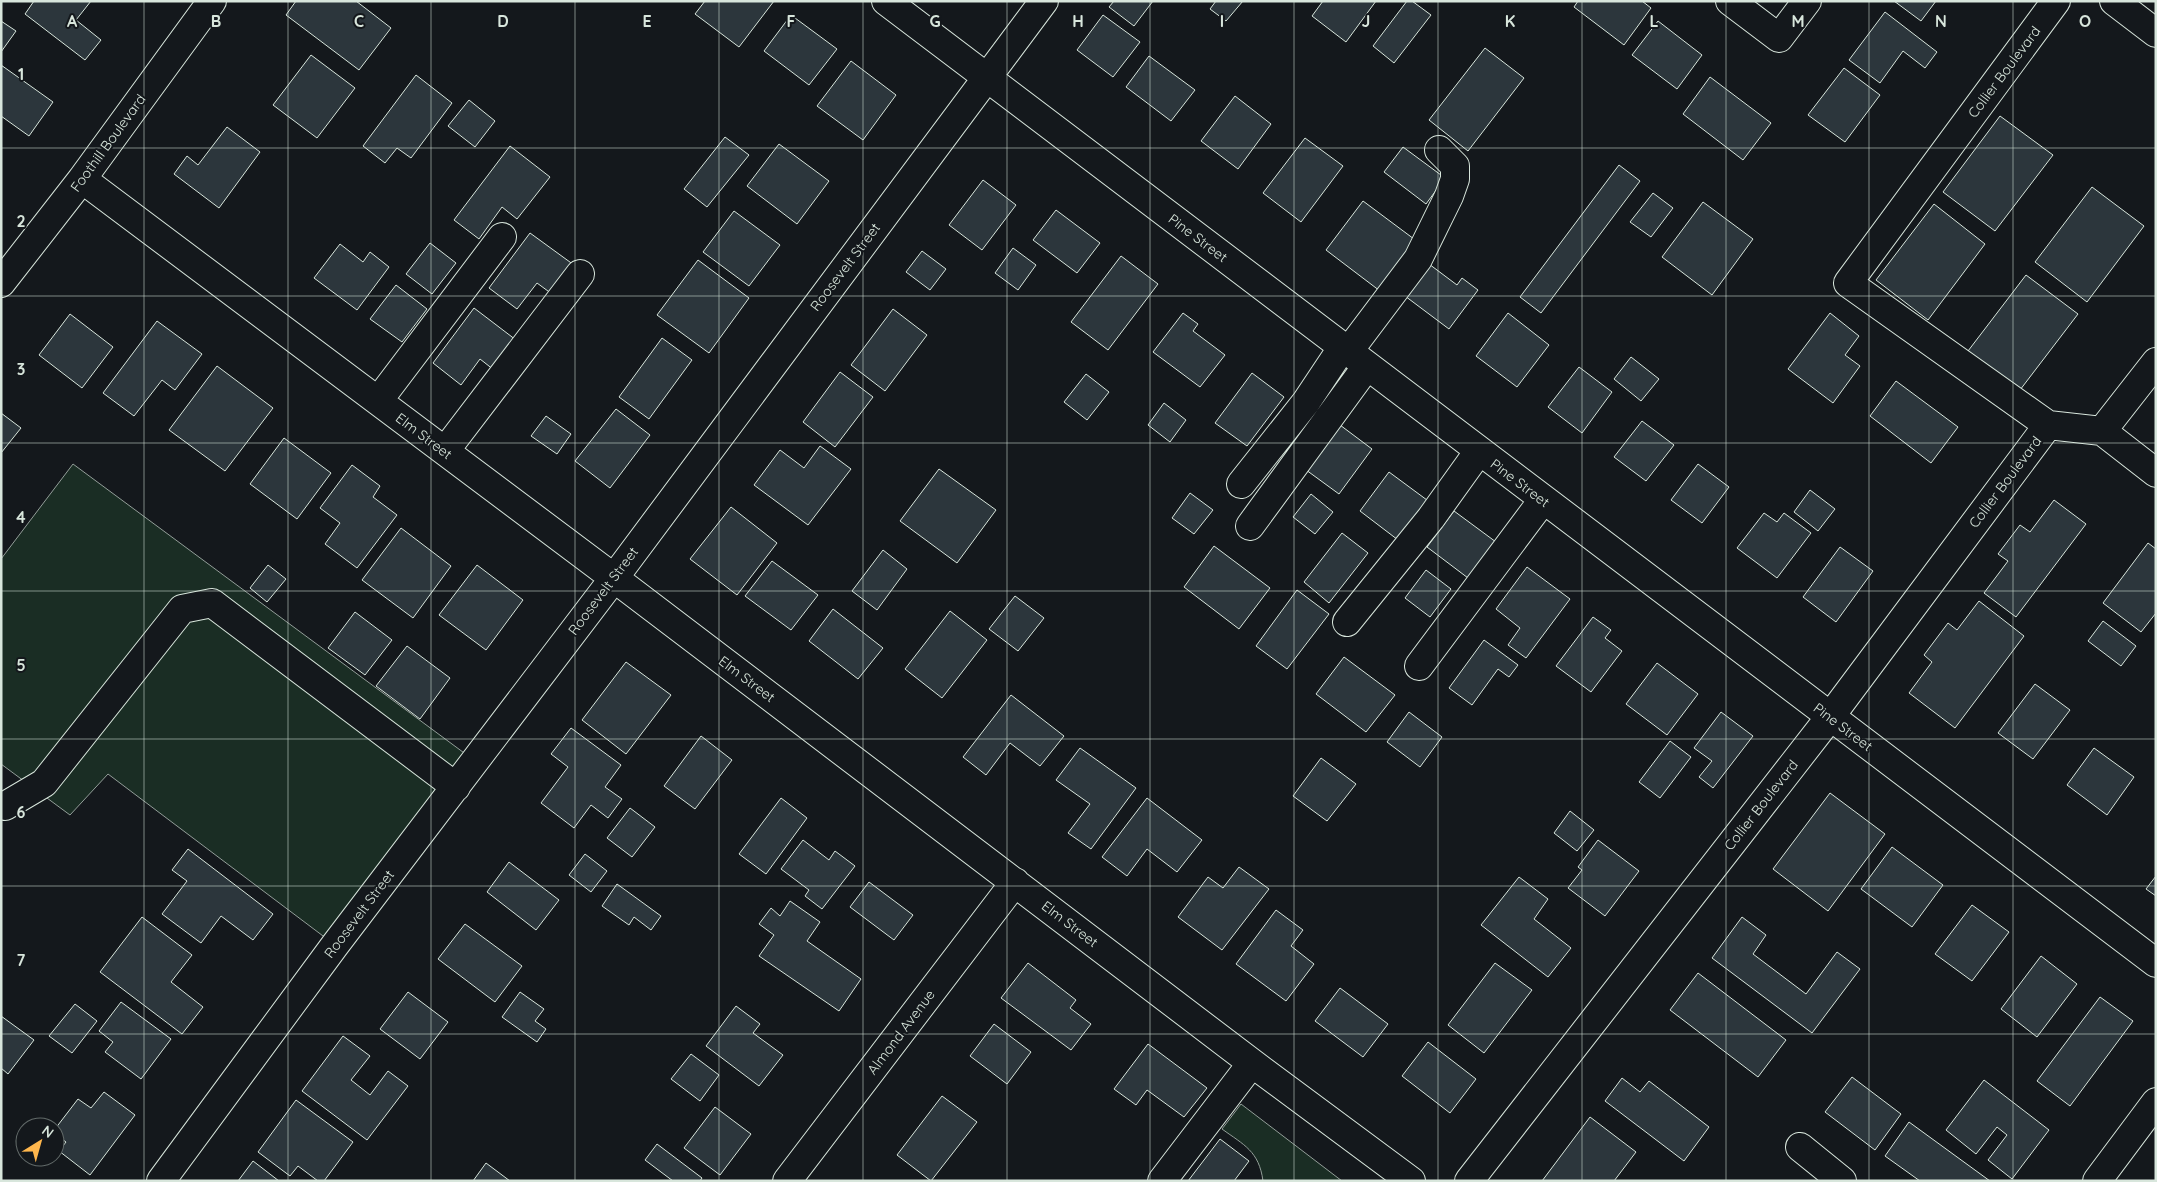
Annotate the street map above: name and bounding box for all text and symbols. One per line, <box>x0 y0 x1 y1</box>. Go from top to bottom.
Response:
text: A <box>67 11 78 31</box>
text: B <box>211 11 221 31</box>
text: C <box>354 11 364 31</box>
text: D <box>497 11 509 31</box>
text: E <box>642 11 652 31</box>
text: F <box>787 11 796 31</box>
text: G <box>929 11 941 31</box>
text: H <box>1072 11 1084 31</box>
text: I <box>1220 11 1224 31</box>
text: J <box>1362 11 1370 31</box>
text: K <box>1505 11 1515 31</box>
text: L <box>1650 11 1659 31</box>
text: M <box>1791 11 1805 31</box>
text: N <box>1935 11 1947 31</box>
text: O <box>2079 11 2091 31</box>
street label: Collier Boulevard <box>1964 23 2044 121</box>
text: 1 <box>18 64 24 84</box>
street label: Foothill Boulevard <box>66 91 150 195</box>
street label: Pine Street <box>1165 210 1231 266</box>
text: 2 <box>16 211 26 231</box>
street label: Roosevelt Street <box>806 219 884 315</box>
text: 3 <box>17 359 25 379</box>
street label: Elm Street <box>392 409 456 463</box>
street label: Collier Boulevard <box>1965 433 2045 531</box>
street label: Pine Street <box>1487 455 1553 511</box>
text: 4 <box>16 507 26 527</box>
street label: Roosevelt Street <box>564 543 642 639</box>
street label: Elm Street <box>715 652 779 706</box>
text: 5 <box>16 655 26 675</box>
street label: Pine Street <box>1810 699 1876 755</box>
street label: Collier Boulevard <box>1720 756 1802 854</box>
text: 6 <box>17 802 26 822</box>
street label: Roosevelt Street <box>320 866 398 962</box>
street label: Elm Street <box>1038 897 1102 951</box>
text: 7 <box>17 950 26 970</box>
street label: Almond Avenue <box>863 986 939 1078</box>
north arrow <box>15 1117 65 1167</box>
text: N <box>38 1121 57 1142</box>

